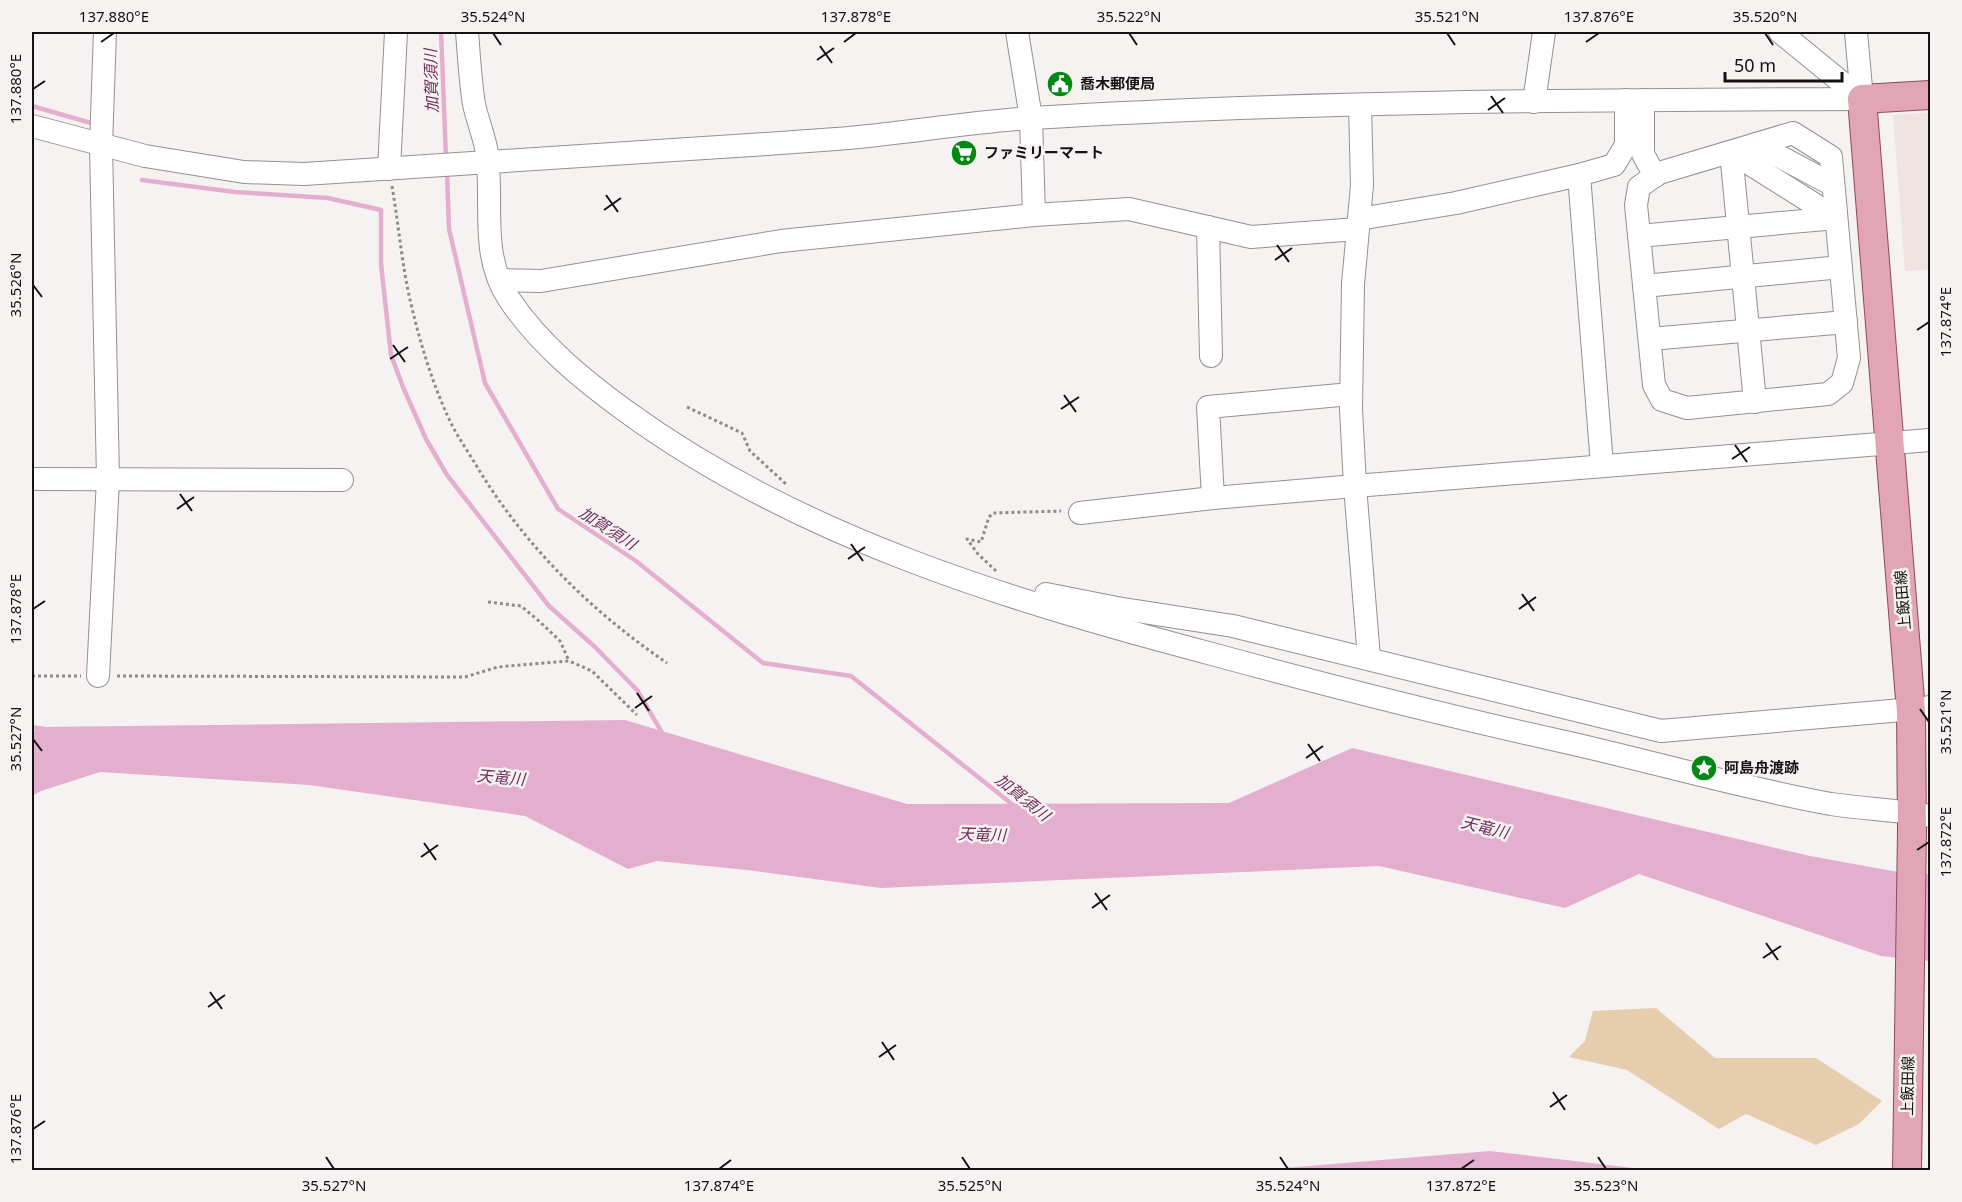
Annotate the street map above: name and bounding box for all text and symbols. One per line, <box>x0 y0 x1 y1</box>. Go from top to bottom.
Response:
text: 137.880°E <box>79 6 149 26</box>
text: 35.524°N <box>461 6 525 26</box>
text: 137.878°E <box>821 6 891 26</box>
text: 35.522°N <box>1097 6 1161 26</box>
text: 35.521°N <box>1415 6 1479 26</box>
text: 137.876°E <box>1564 6 1634 26</box>
text: 35.520°N <box>1733 6 1797 26</box>
scale bar <box>1725 45 1842 83</box>
water label: 加賀須川 <box>419 47 443 113</box>
text: 50 m <box>1734 53 1776 77</box>
text: 137.880°E <box>5 54 25 124</box>
public building icon: 喬木郵便局 <box>1045 69 1075 99</box>
place label: 喬木郵便局 <box>1080 73 1155 93</box>
supermarket icon: ファミリーマート <box>949 138 979 168</box>
place label: ファミリーマート <box>984 142 1104 162</box>
text: 35.526°N <box>5 253 25 317</box>
text: 137.874°E <box>1935 287 1955 357</box>
water label: 加賀須川 <box>575 501 642 556</box>
street label: 上飯田線 <box>1889 569 1915 631</box>
text: 137.878°E <box>5 574 25 644</box>
text: 35.521°N <box>1935 690 1955 754</box>
text: 35.527°N <box>5 707 25 771</box>
place icon: 阿島舟渡跡 <box>1689 753 1719 783</box>
place label: 阿島舟渡跡 <box>1724 757 1799 777</box>
water label: 天竜川 <box>476 764 528 790</box>
water label: 加賀須川 <box>991 768 1056 827</box>
text: 137.872°E <box>1935 807 1955 877</box>
water label: 天竜川 <box>1459 811 1513 844</box>
water label: 天竜川 <box>958 822 1008 846</box>
street label: 上飯田線 <box>1896 1056 1918 1116</box>
text: 137.876°E <box>5 1094 25 1164</box>
text: 35.527°N <box>302 1175 366 1195</box>
text: 137.874°E <box>684 1175 754 1195</box>
text: 35.525°N <box>938 1175 1002 1195</box>
text: 35.524°N <box>1256 1175 1320 1195</box>
text: 137.872°E <box>1426 1175 1496 1195</box>
text: 35.523°N <box>1574 1175 1638 1195</box>

